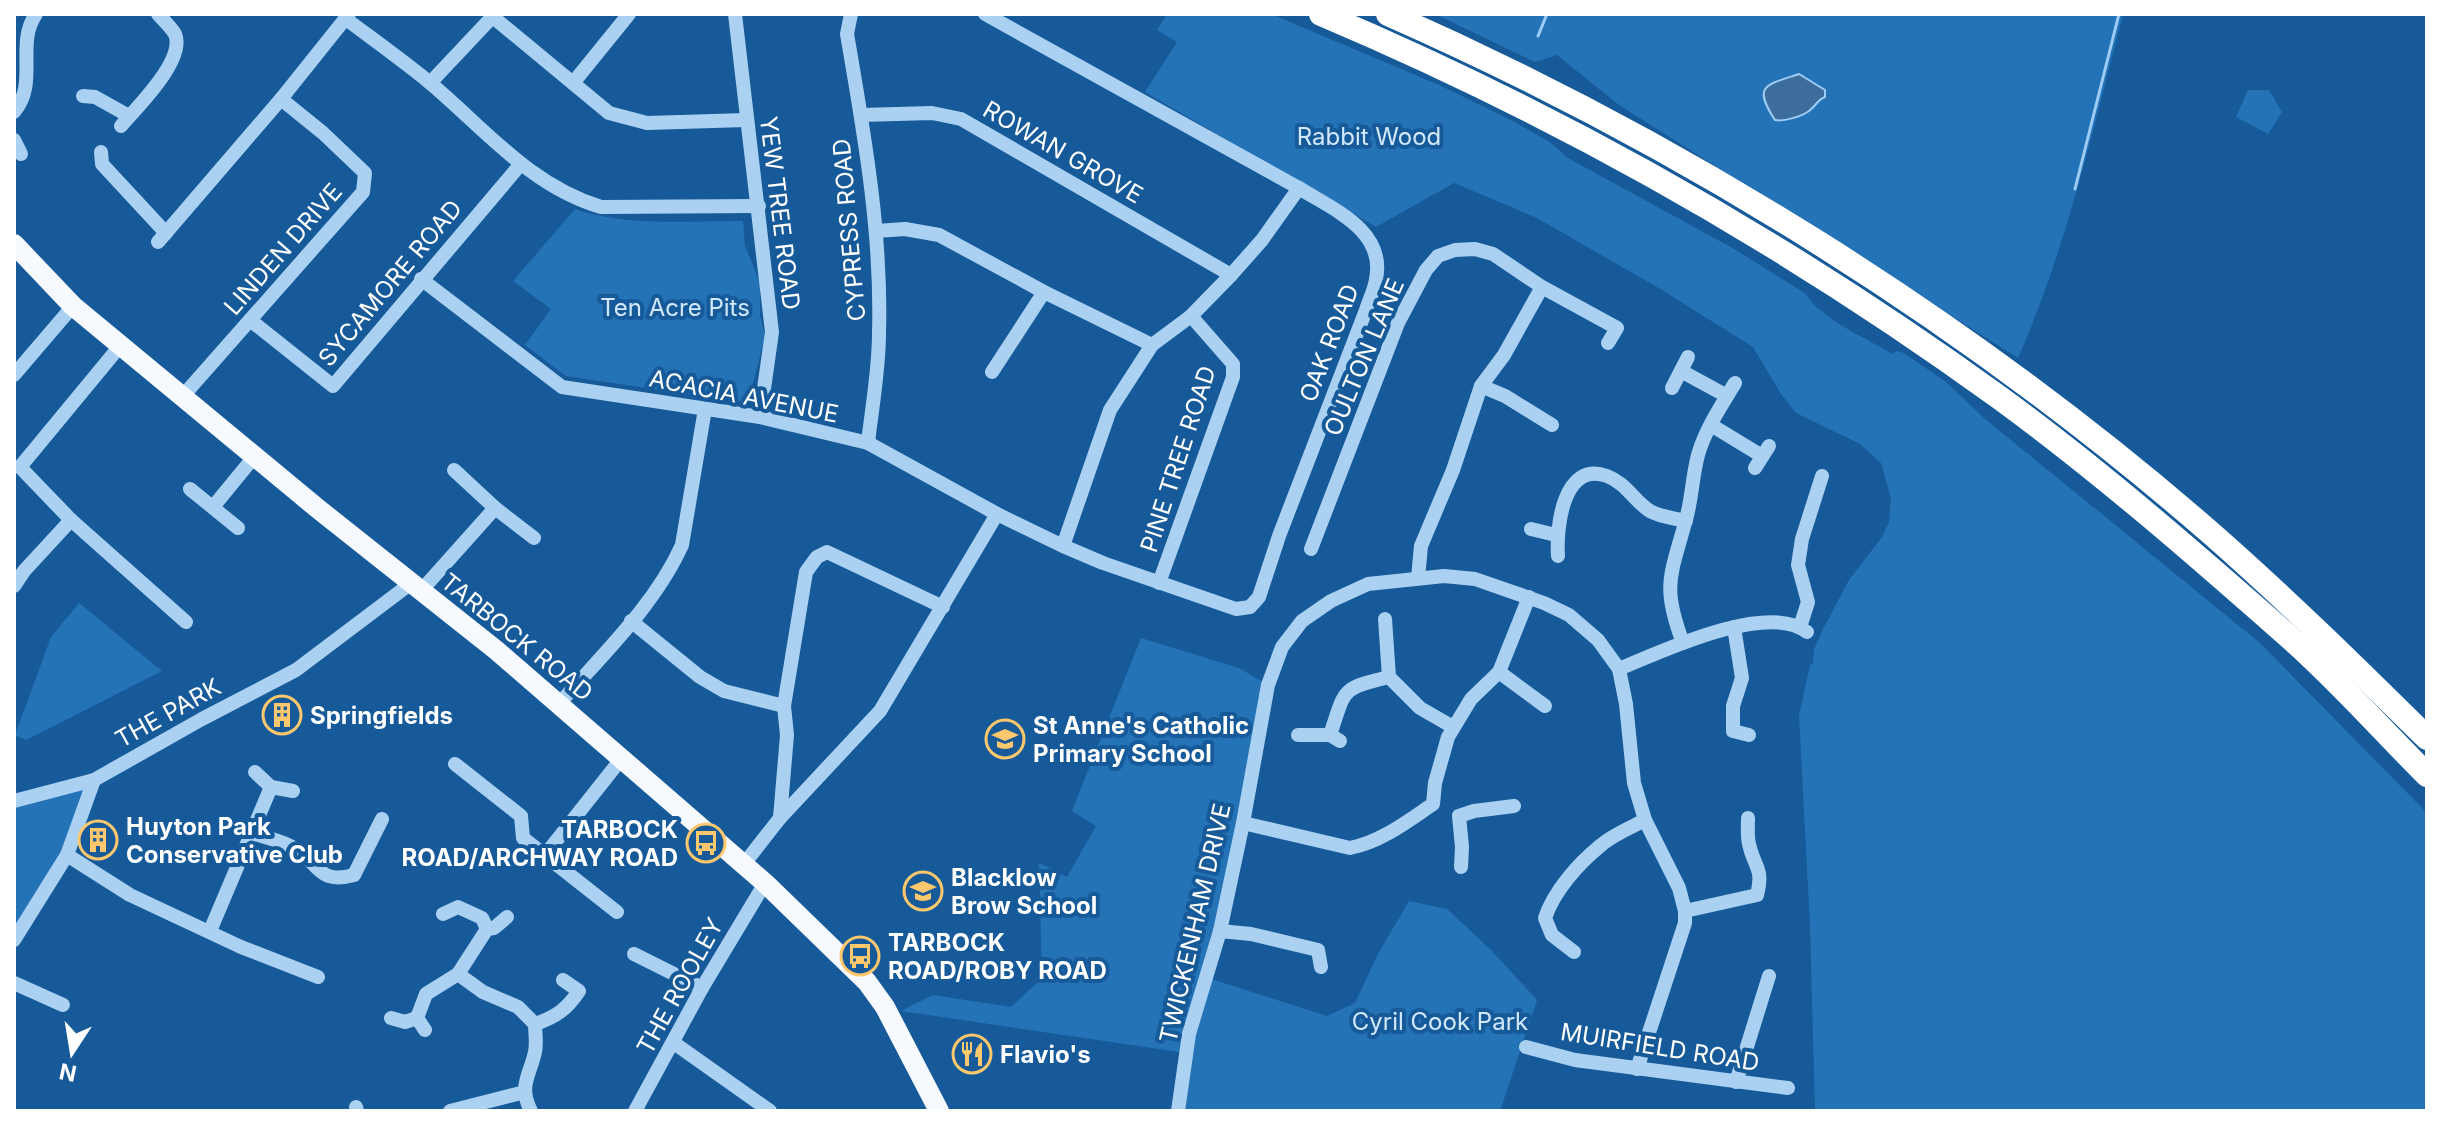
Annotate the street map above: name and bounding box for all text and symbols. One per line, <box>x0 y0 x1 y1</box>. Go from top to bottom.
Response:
street label: ROWAN GROVE <box>978 95 1148 209</box>
street label: YEW TREE ROAD <box>754 115 806 311</box>
park label: Rabbit Wood <box>1297 122 1441 151</box>
street label: CYPRESS ROAD <box>827 137 871 323</box>
street label: LINDEN DRIVE <box>218 177 348 321</box>
street label: SYCAMORE ROAD <box>312 194 468 372</box>
street label: OULTON LANE <box>1318 274 1410 440</box>
street label: OAK ROAD <box>1293 280 1365 406</box>
park label: Ten Acre Pits <box>600 293 750 322</box>
street label: PINE TREE ROAD <box>1134 362 1222 556</box>
street label: ACACIA AVENUE <box>647 363 841 429</box>
street label: TARBOCK ROAD <box>435 567 599 707</box>
street label: THE PARK <box>110 672 226 754</box>
building icon: Springfields <box>261 694 303 736</box>
place label: Springfields <box>310 701 453 730</box>
place label: St Anne's Catholic Primary School <box>1033 711 1249 768</box>
school or university icon: St Anne's Catholic Primary School <box>984 718 1026 760</box>
street label: TWICKENHAM DRIVE <box>1153 800 1237 1046</box>
place label: Huyton Park Conservative Club <box>126 812 343 869</box>
place label: TARBOCK ROAD/ARCHWAY ROAD <box>401 815 678 872</box>
building icon: Huyton Park Conservative Club <box>77 819 119 861</box>
bus stop icon: TARBOCK ROAD/ARCHWAY ROAD <box>685 822 727 864</box>
place label: Blacklow Brow School <box>951 863 1097 920</box>
school or university icon: Blacklow Brow School <box>902 870 944 912</box>
street label: THE ROOLEY <box>631 913 729 1059</box>
place label: TARBOCK ROAD/ROBY ROAD <box>888 928 1107 985</box>
bus stop icon: TARBOCK ROAD/ROBY ROAD <box>839 935 881 977</box>
park label: Cyril Cook Park <box>1352 1007 1528 1036</box>
north arrow <box>32 1013 112 1093</box>
street label: MUIRFIELD ROAD <box>1558 1017 1762 1077</box>
restaurant icon: Flavio's <box>951 1033 993 1075</box>
place label: Flavio's <box>1000 1040 1091 1069</box>
text: N <box>57 1058 79 1087</box>

